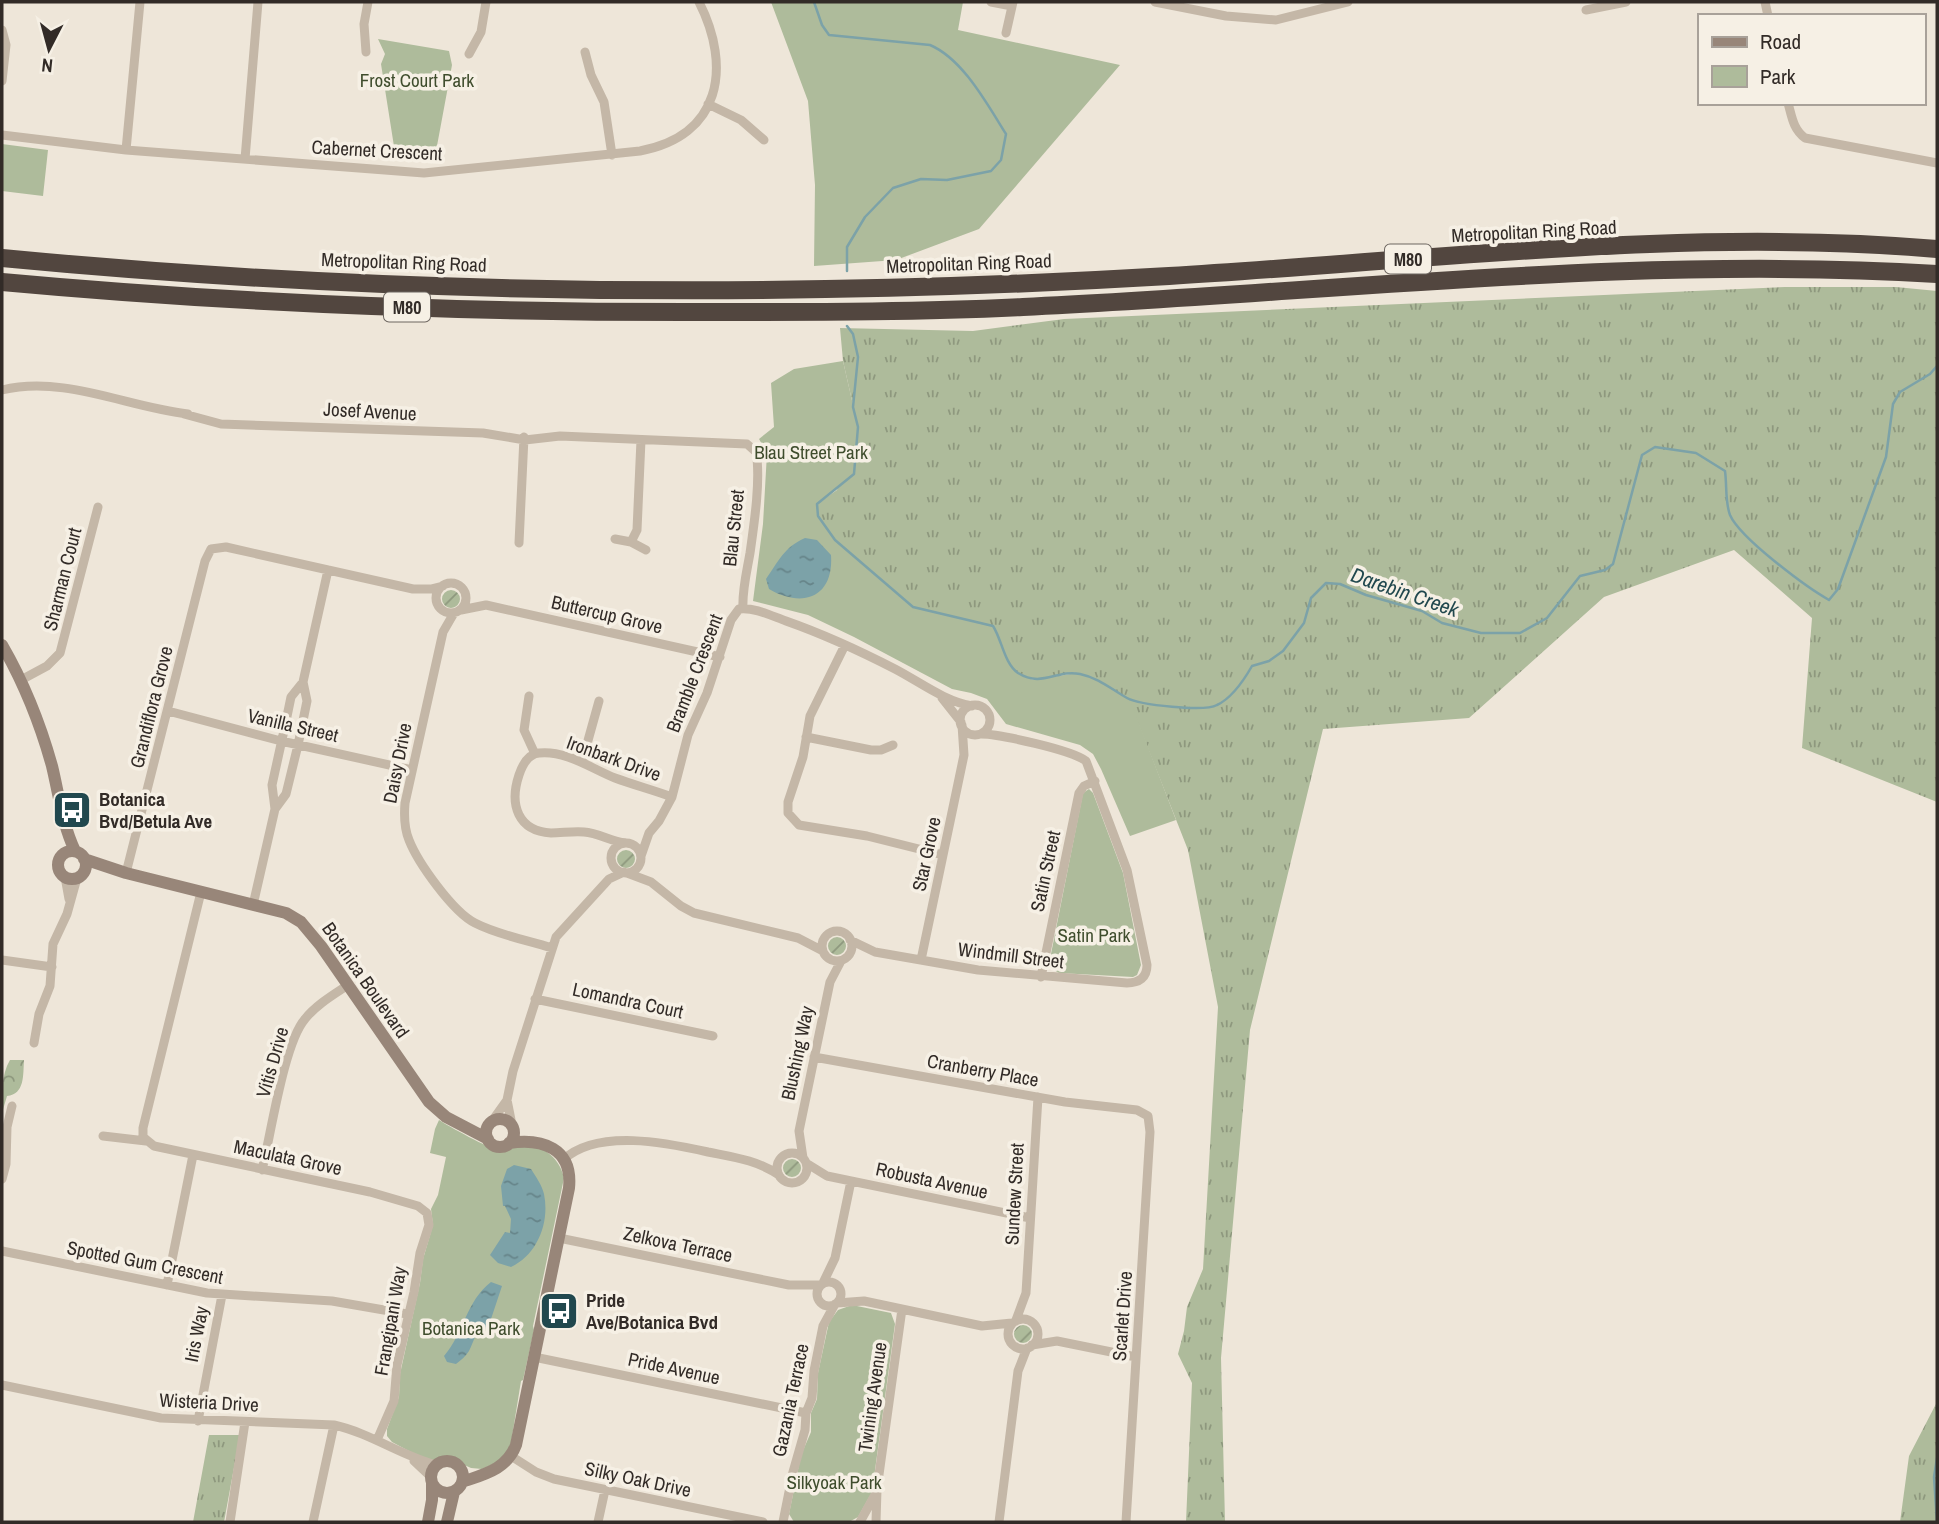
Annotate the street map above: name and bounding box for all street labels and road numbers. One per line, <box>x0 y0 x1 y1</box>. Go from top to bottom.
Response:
street label: Cabernet Crescent <box>311 134 444 166</box>
street label: Metropolitan Ring Road <box>1451 214 1617 248</box>
road number: M80 <box>1385 244 1431 274</box>
street label: Metropolitan Ring Road <box>321 246 487 278</box>
street label: Metropolitan Ring Road <box>886 247 1052 279</box>
road number: M80 <box>384 292 430 321</box>
street label: Josef Avenue <box>323 396 417 426</box>
street label: Blau Street <box>716 488 750 568</box>
street label: Sharman Court <box>37 524 88 633</box>
street label: Buttercup Grove <box>549 589 665 639</box>
street label: Bramble Crescent <box>660 610 729 736</box>
street label: Grandiflora Grove <box>123 643 179 771</box>
street label: Vanilla Street <box>245 702 342 748</box>
street label: Daisy Drive <box>376 721 418 805</box>
street label: Ironbark Drive <box>563 729 665 787</box>
street label: Star Grove <box>905 814 947 894</box>
street label: Satin Street <box>1024 827 1066 914</box>
street label: Botanica Boulevard <box>316 917 416 1043</box>
street label: Windmill Street <box>957 936 1066 974</box>
street label: Lomandra Court <box>570 976 686 1025</box>
street label: Blushing Way <box>774 1003 820 1102</box>
street label: Vitis Drive <box>250 1024 294 1100</box>
street label: Cranberry Place <box>925 1047 1041 1093</box>
street label: Maculata Grove <box>232 1133 344 1181</box>
street label: Sundew Street <box>998 1142 1030 1246</box>
street label: Robusta Avenue <box>874 1155 990 1205</box>
street label: Zelkova Terrace <box>621 1220 735 1268</box>
street label: Spotted Gum Crescent <box>65 1234 226 1290</box>
street label: Frangipani Way <box>368 1264 412 1378</box>
street label: Scarlet Drive <box>1106 1270 1138 1362</box>
street label: Iris Way <box>178 1304 214 1364</box>
street label: Twining Avenue <box>851 1340 893 1454</box>
street label: Gazania Terrace <box>765 1341 815 1459</box>
street label: Pride Avenue <box>626 1346 722 1390</box>
street label: Wisteria Drive <box>159 1386 259 1418</box>
street label: Silky Oak Drive <box>582 1455 694 1503</box>

